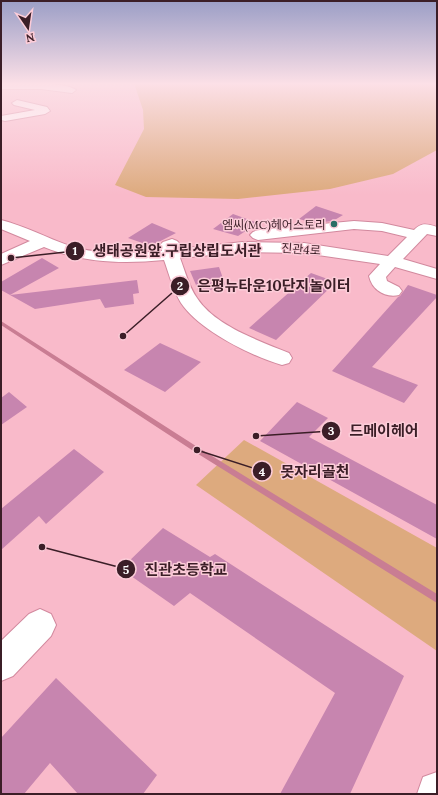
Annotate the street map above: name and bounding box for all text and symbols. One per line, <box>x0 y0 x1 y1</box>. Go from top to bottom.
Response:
north arrow <box>8 8 48 48</box>
text: N <box>24 30 36 46</box>
place label: 엠씨(MC)헤어스토리 <box>222 217 326 233</box>
marker: 엠씨(MC)헤어스토리 <box>329 219 339 229</box>
callout: 생태공원앞.구립상립도서관 <box>65 238 270 265</box>
street label: 진관4로 <box>281 240 321 258</box>
text: 생태공원앞.구립상립도서관 <box>92 241 262 260</box>
text: 1 <box>73 243 78 258</box>
callout: 은평뉴타운10단지놀이터 <box>170 272 359 299</box>
text: 은평뉴타운10단지놀이터 <box>197 276 351 295</box>
text: 2 <box>177 278 183 293</box>
callout: 드메이헤어 <box>321 418 426 445</box>
text: 드메이헤어 <box>349 421 419 440</box>
text: 3 <box>328 423 335 438</box>
callout: 못자리골천 <box>252 458 357 485</box>
text: 못자리골천 <box>280 462 350 481</box>
text: 4 <box>259 464 266 479</box>
callout: 진관초등학교 <box>116 556 235 583</box>
text: 진관초등학교 <box>145 560 228 579</box>
text: 5 <box>123 562 130 577</box>

